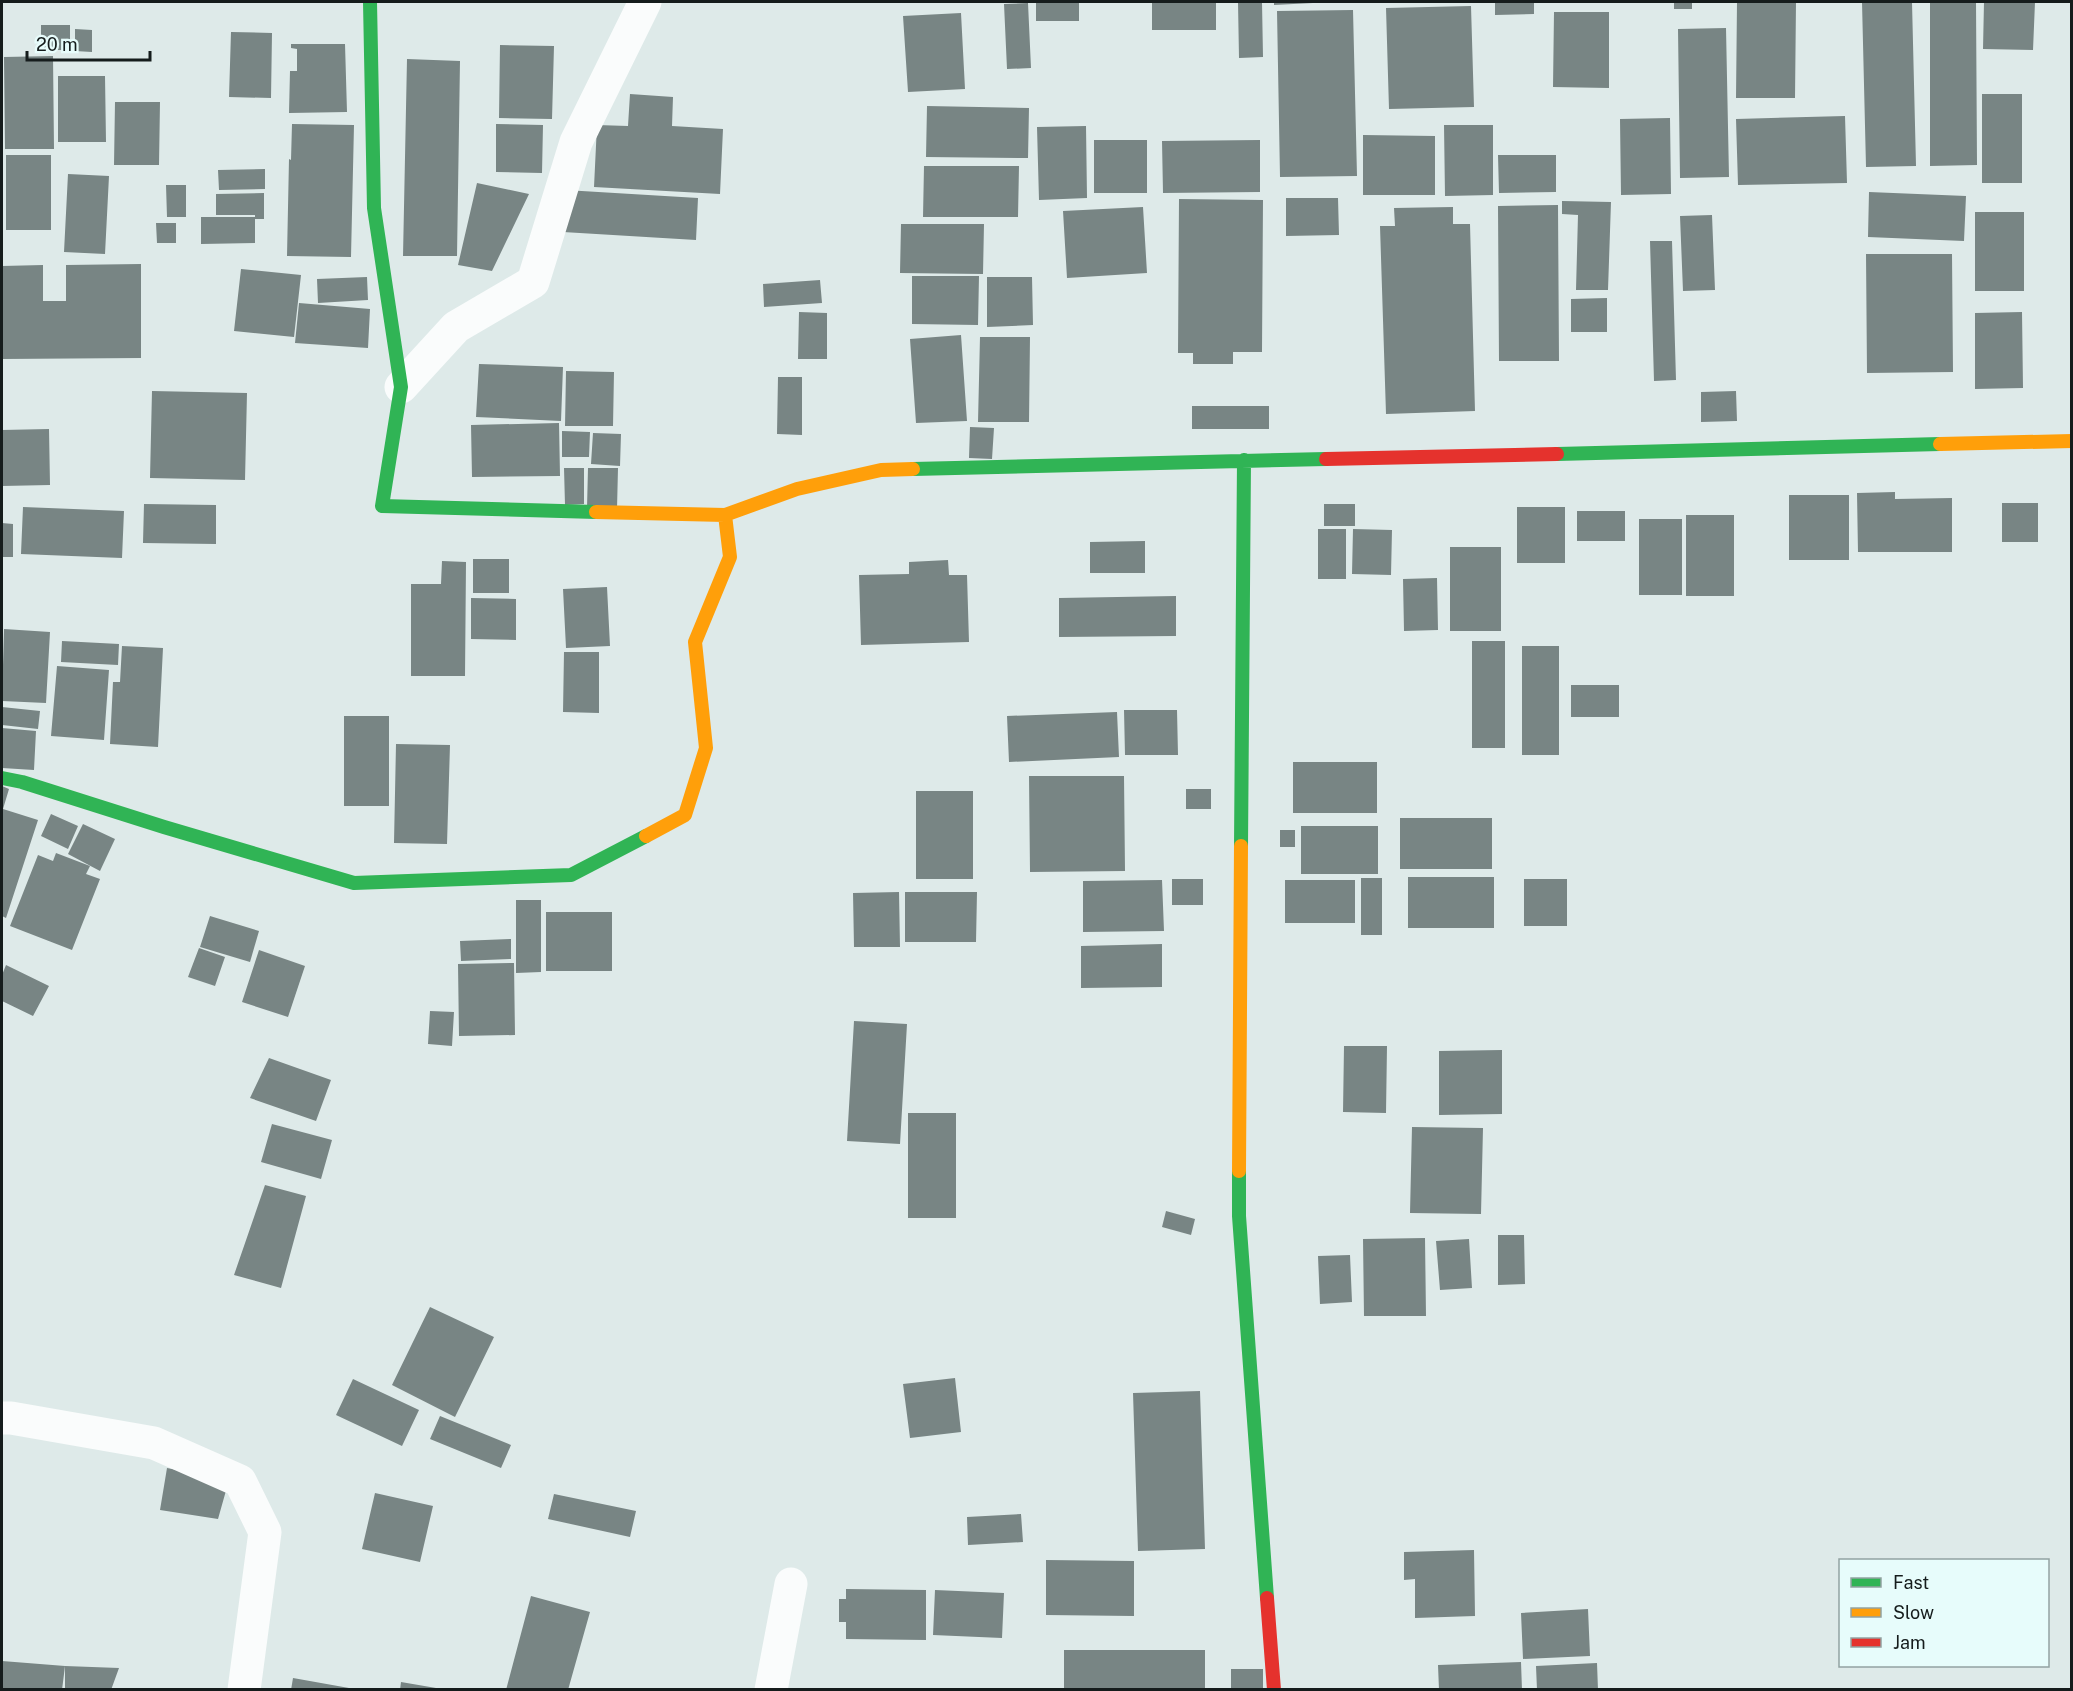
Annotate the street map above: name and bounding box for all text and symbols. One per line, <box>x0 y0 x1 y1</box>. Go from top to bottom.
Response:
scale bar <box>27 24 150 62</box>
text: 20 m <box>36 34 78 55</box>
legend <box>1839 1559 2049 1667</box>
text: Fast <box>1893 1572 1929 1593</box>
text: Slow <box>1893 1602 1934 1623</box>
text: Jam <box>1893 1632 1926 1653</box>

